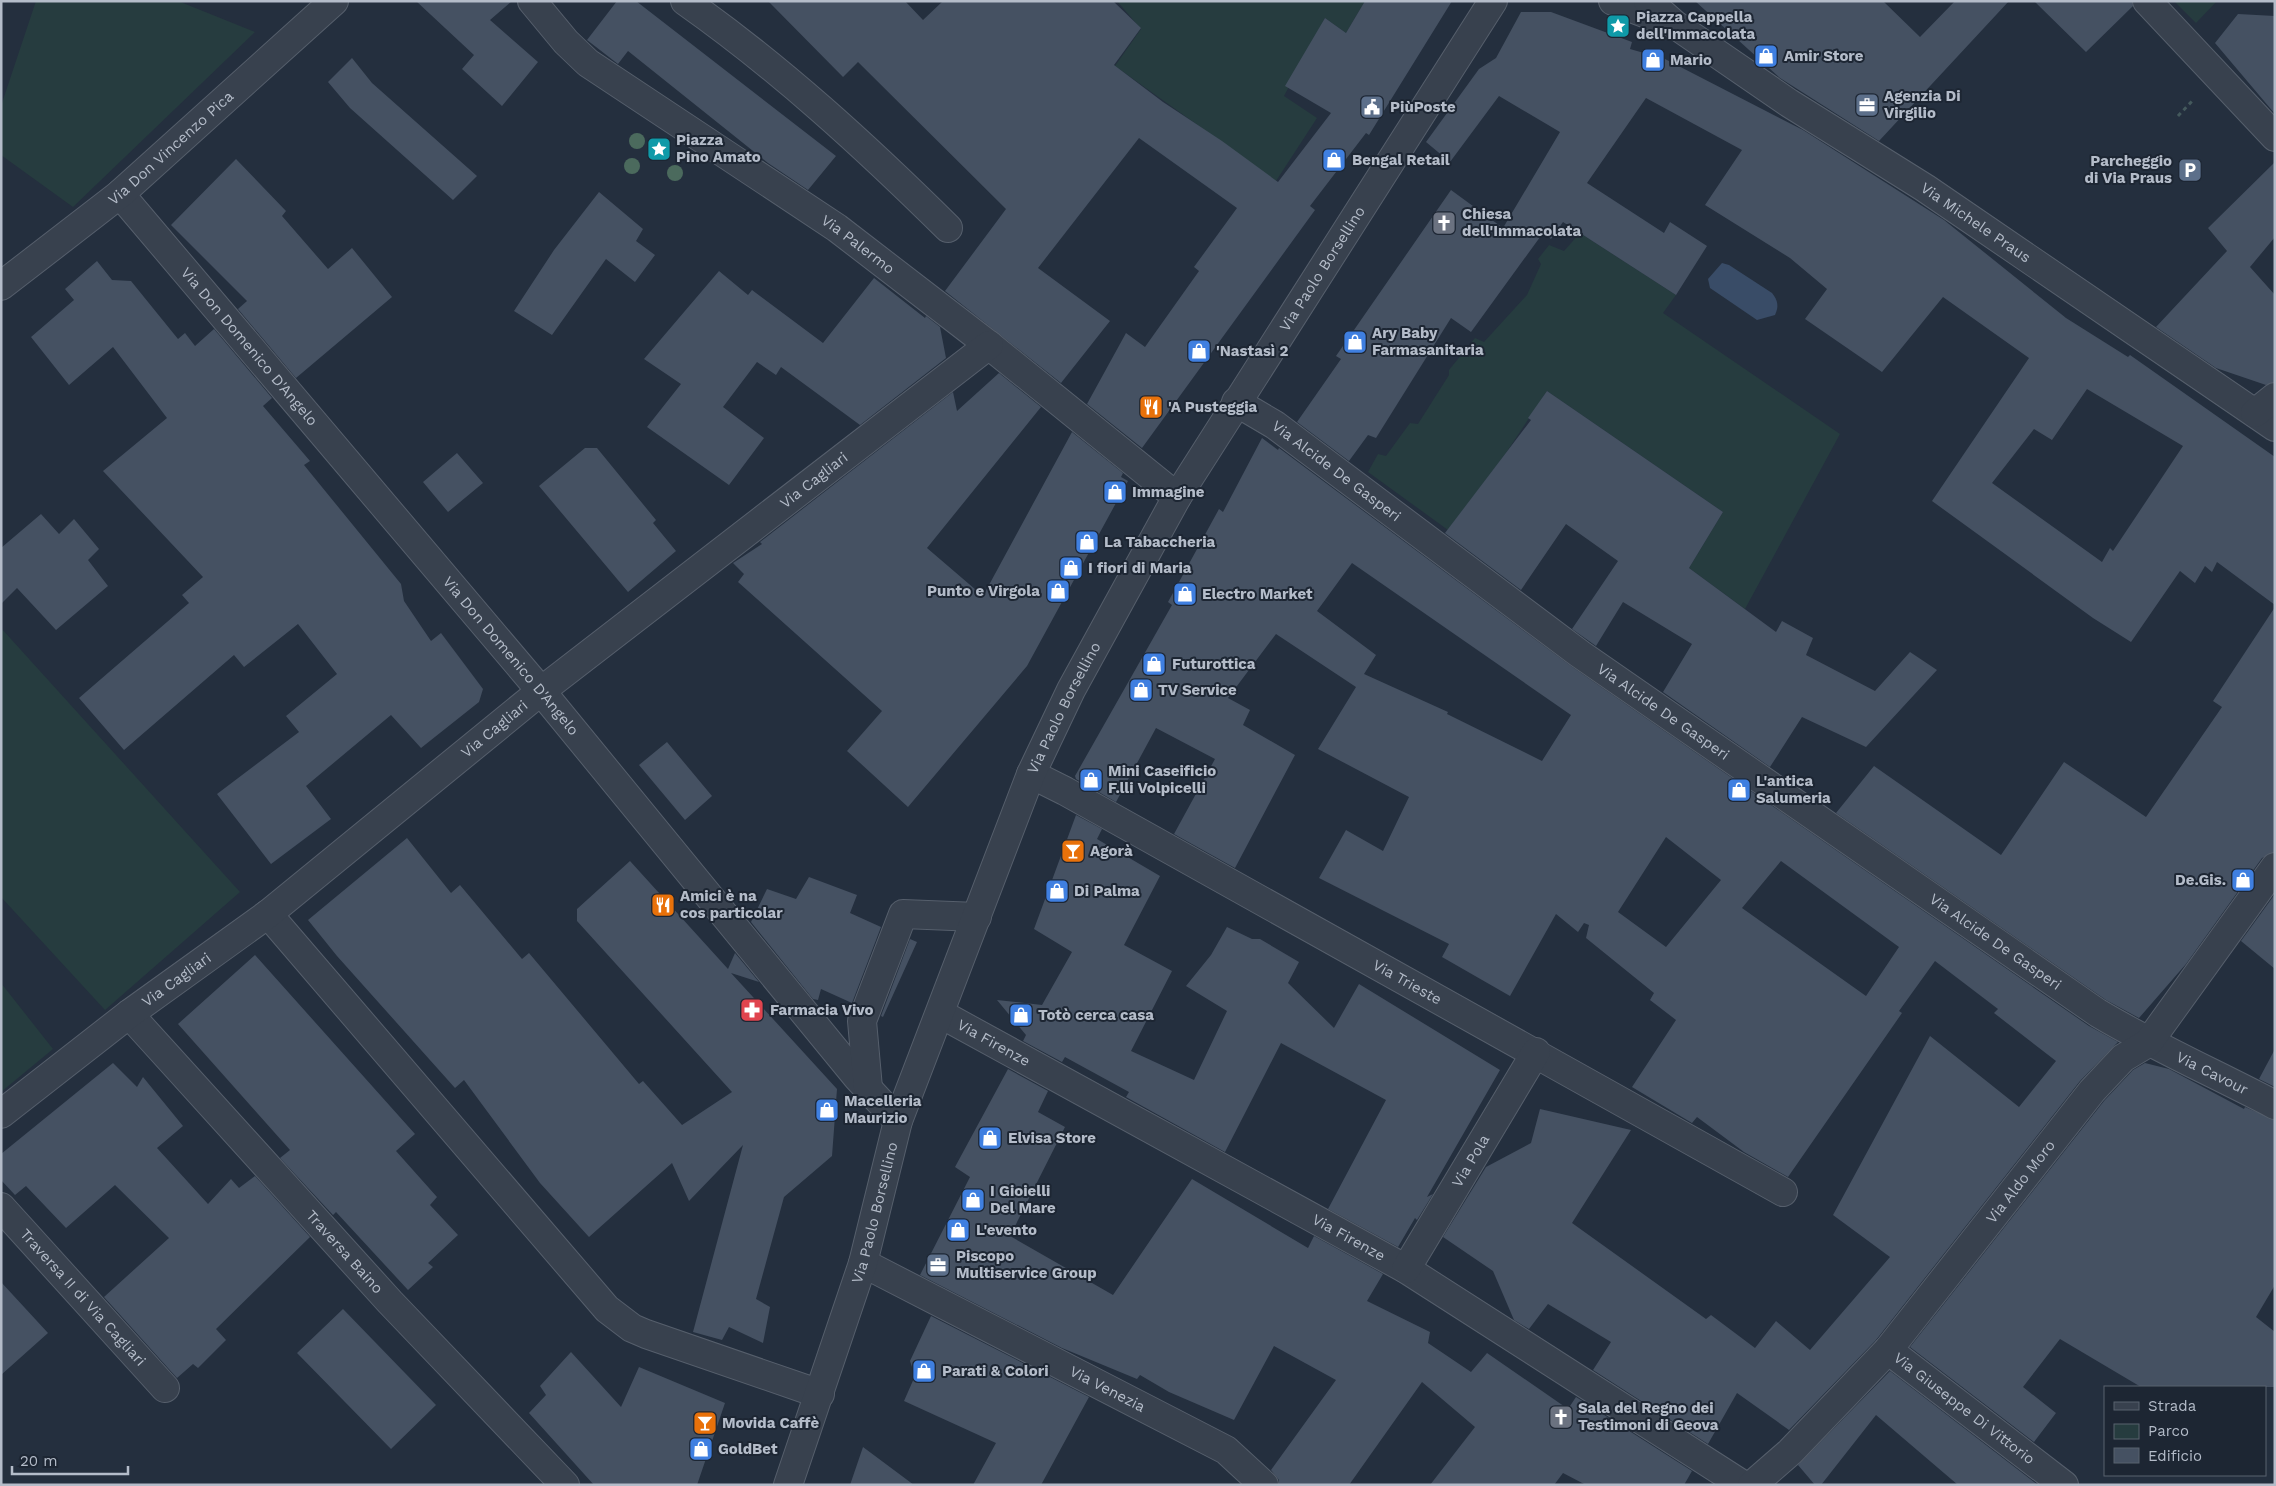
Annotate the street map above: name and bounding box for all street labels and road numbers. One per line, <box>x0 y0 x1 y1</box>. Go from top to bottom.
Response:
street label: Via Don Vincenzo Pica <box>105 87 238 209</box>
street label: Via Michele Praus <box>1917 179 2034 267</box>
street label: Via Paolo Borsellino <box>1276 203 1369 335</box>
street label: Via Palermo <box>818 211 898 278</box>
street label: Via Don Domenico D'Angelo <box>177 264 321 430</box>
street label: Via Alcide De Gasperi <box>1268 417 1404 525</box>
street label: Via Cagliari <box>776 448 851 512</box>
street label: Via Don Domenico D'Angelo <box>439 573 583 739</box>
street label: Via Paolo Borsellino <box>1023 639 1105 777</box>
street label: Via Alcide De Gasperi <box>1594 660 1733 764</box>
street label: Via Cagliari <box>457 696 531 762</box>
street label: Via Alcide De Gasperi <box>1926 890 2065 994</box>
street label: Via Cagliari <box>138 949 215 1011</box>
street label: Via Trieste <box>1370 956 1445 1009</box>
street label: Via Firenze <box>954 1016 1033 1070</box>
street label: Via Cavour <box>2173 1048 2251 1099</box>
street label: Via Pola <box>1448 1131 1494 1190</box>
street label: Via Aldo Moro <box>1982 1136 2059 1227</box>
street label: Via Paolo Borsellino <box>848 1140 901 1286</box>
street label: Traversa Baino <box>302 1206 387 1297</box>
street label: Via Firenze <box>1309 1210 1388 1265</box>
street label: Traversa II di Via Cagliari <box>16 1225 150 1370</box>
street label: Via Giuseppe Di Vittorio <box>1890 1349 2038 1468</box>
street label: Via Venezia <box>1067 1362 1149 1416</box>

